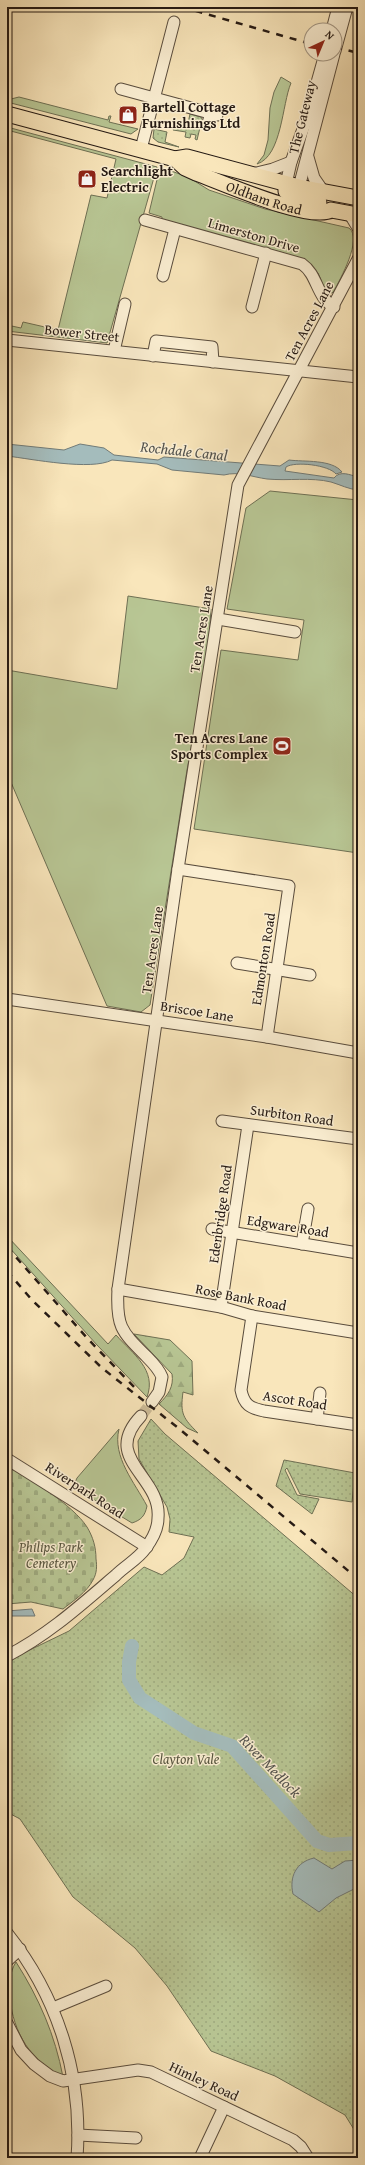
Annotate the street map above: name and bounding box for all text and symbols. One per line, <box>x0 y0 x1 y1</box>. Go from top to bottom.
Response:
north arrow <box>303 22 343 62</box>
text: N <box>322 26 339 44</box>
street label: The Gateway <box>283 78 321 156</box>
place label: Bartell Cottage Furnishings Ltd <box>142 97 240 133</box>
shop icon: Bartell Cottage Furnishings Ltd <box>117 104 139 126</box>
place label: Searchlight Electric <box>101 161 173 197</box>
shop icon: Searchlight Electric <box>76 168 98 190</box>
street label: Oldham Road <box>223 176 304 220</box>
street label: Limerston Drive <box>206 212 303 258</box>
street label: Ten Acres Lane <box>279 277 339 365</box>
street label: Bower Street <box>43 319 121 347</box>
water label: Rochdale Canal <box>139 435 229 466</box>
street label: Ten Acres Lane <box>184 583 218 674</box>
place label: Ten Acres Lane Sports Complex <box>171 728 269 764</box>
sports icon: Ten Acres Lane Sports Complex <box>271 735 293 757</box>
street label: Ten Acres Lane <box>136 905 168 995</box>
street label: Edmonton Road <box>246 911 280 1007</box>
street label: Briscoe Lane <box>159 995 236 1027</box>
street label: Surbiton Road <box>249 1099 335 1131</box>
street label: Edenbridge Road <box>203 1163 237 1265</box>
street label: Edgware Road <box>246 1210 331 1242</box>
street label: Rose Bank Road <box>194 1278 289 1316</box>
street label: Ascot Road <box>261 1385 329 1415</box>
street label: Riverpark Road <box>42 1457 129 1523</box>
park label: Philips Park Cemetery <box>18 1537 84 1573</box>
water label: River Medlock <box>234 1729 306 1802</box>
park label: Clayton Vale <box>153 1749 220 1769</box>
street label: Himley Road <box>166 2056 242 2106</box>

